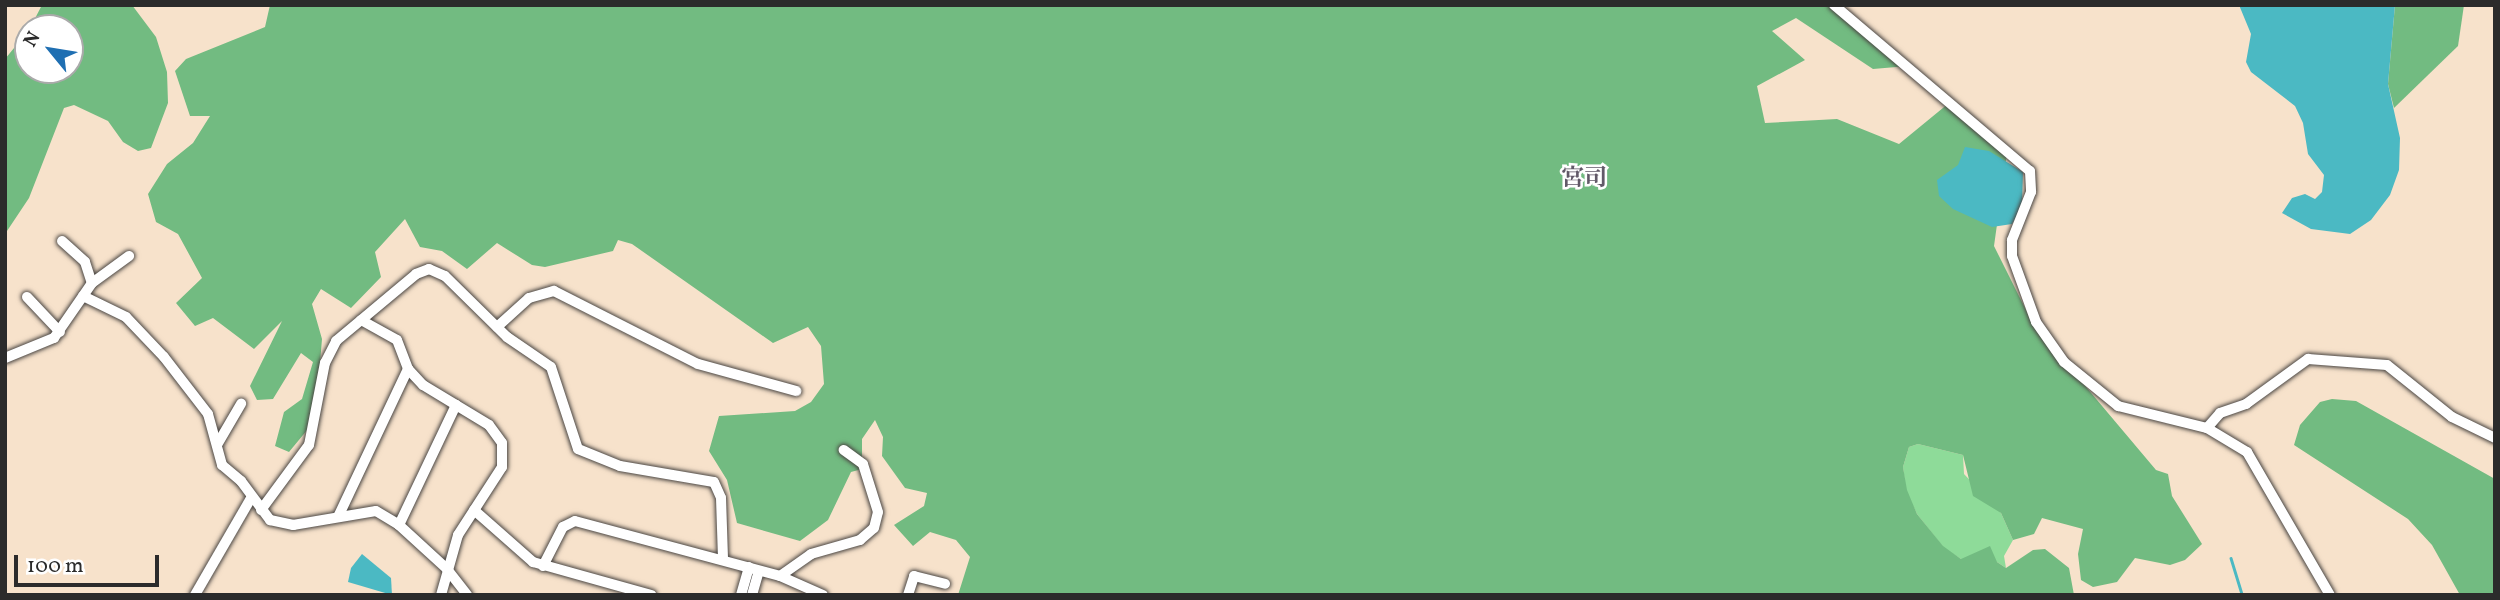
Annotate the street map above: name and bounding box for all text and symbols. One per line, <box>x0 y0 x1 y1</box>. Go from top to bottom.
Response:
north arrow <box>14 14 84 84</box>
text: N <box>18 27 47 52</box>
district label: 宮司 <box>1561 165 1607 193</box>
scale bar <box>18 540 163 584</box>
text: 100 m <box>27 552 84 581</box>

